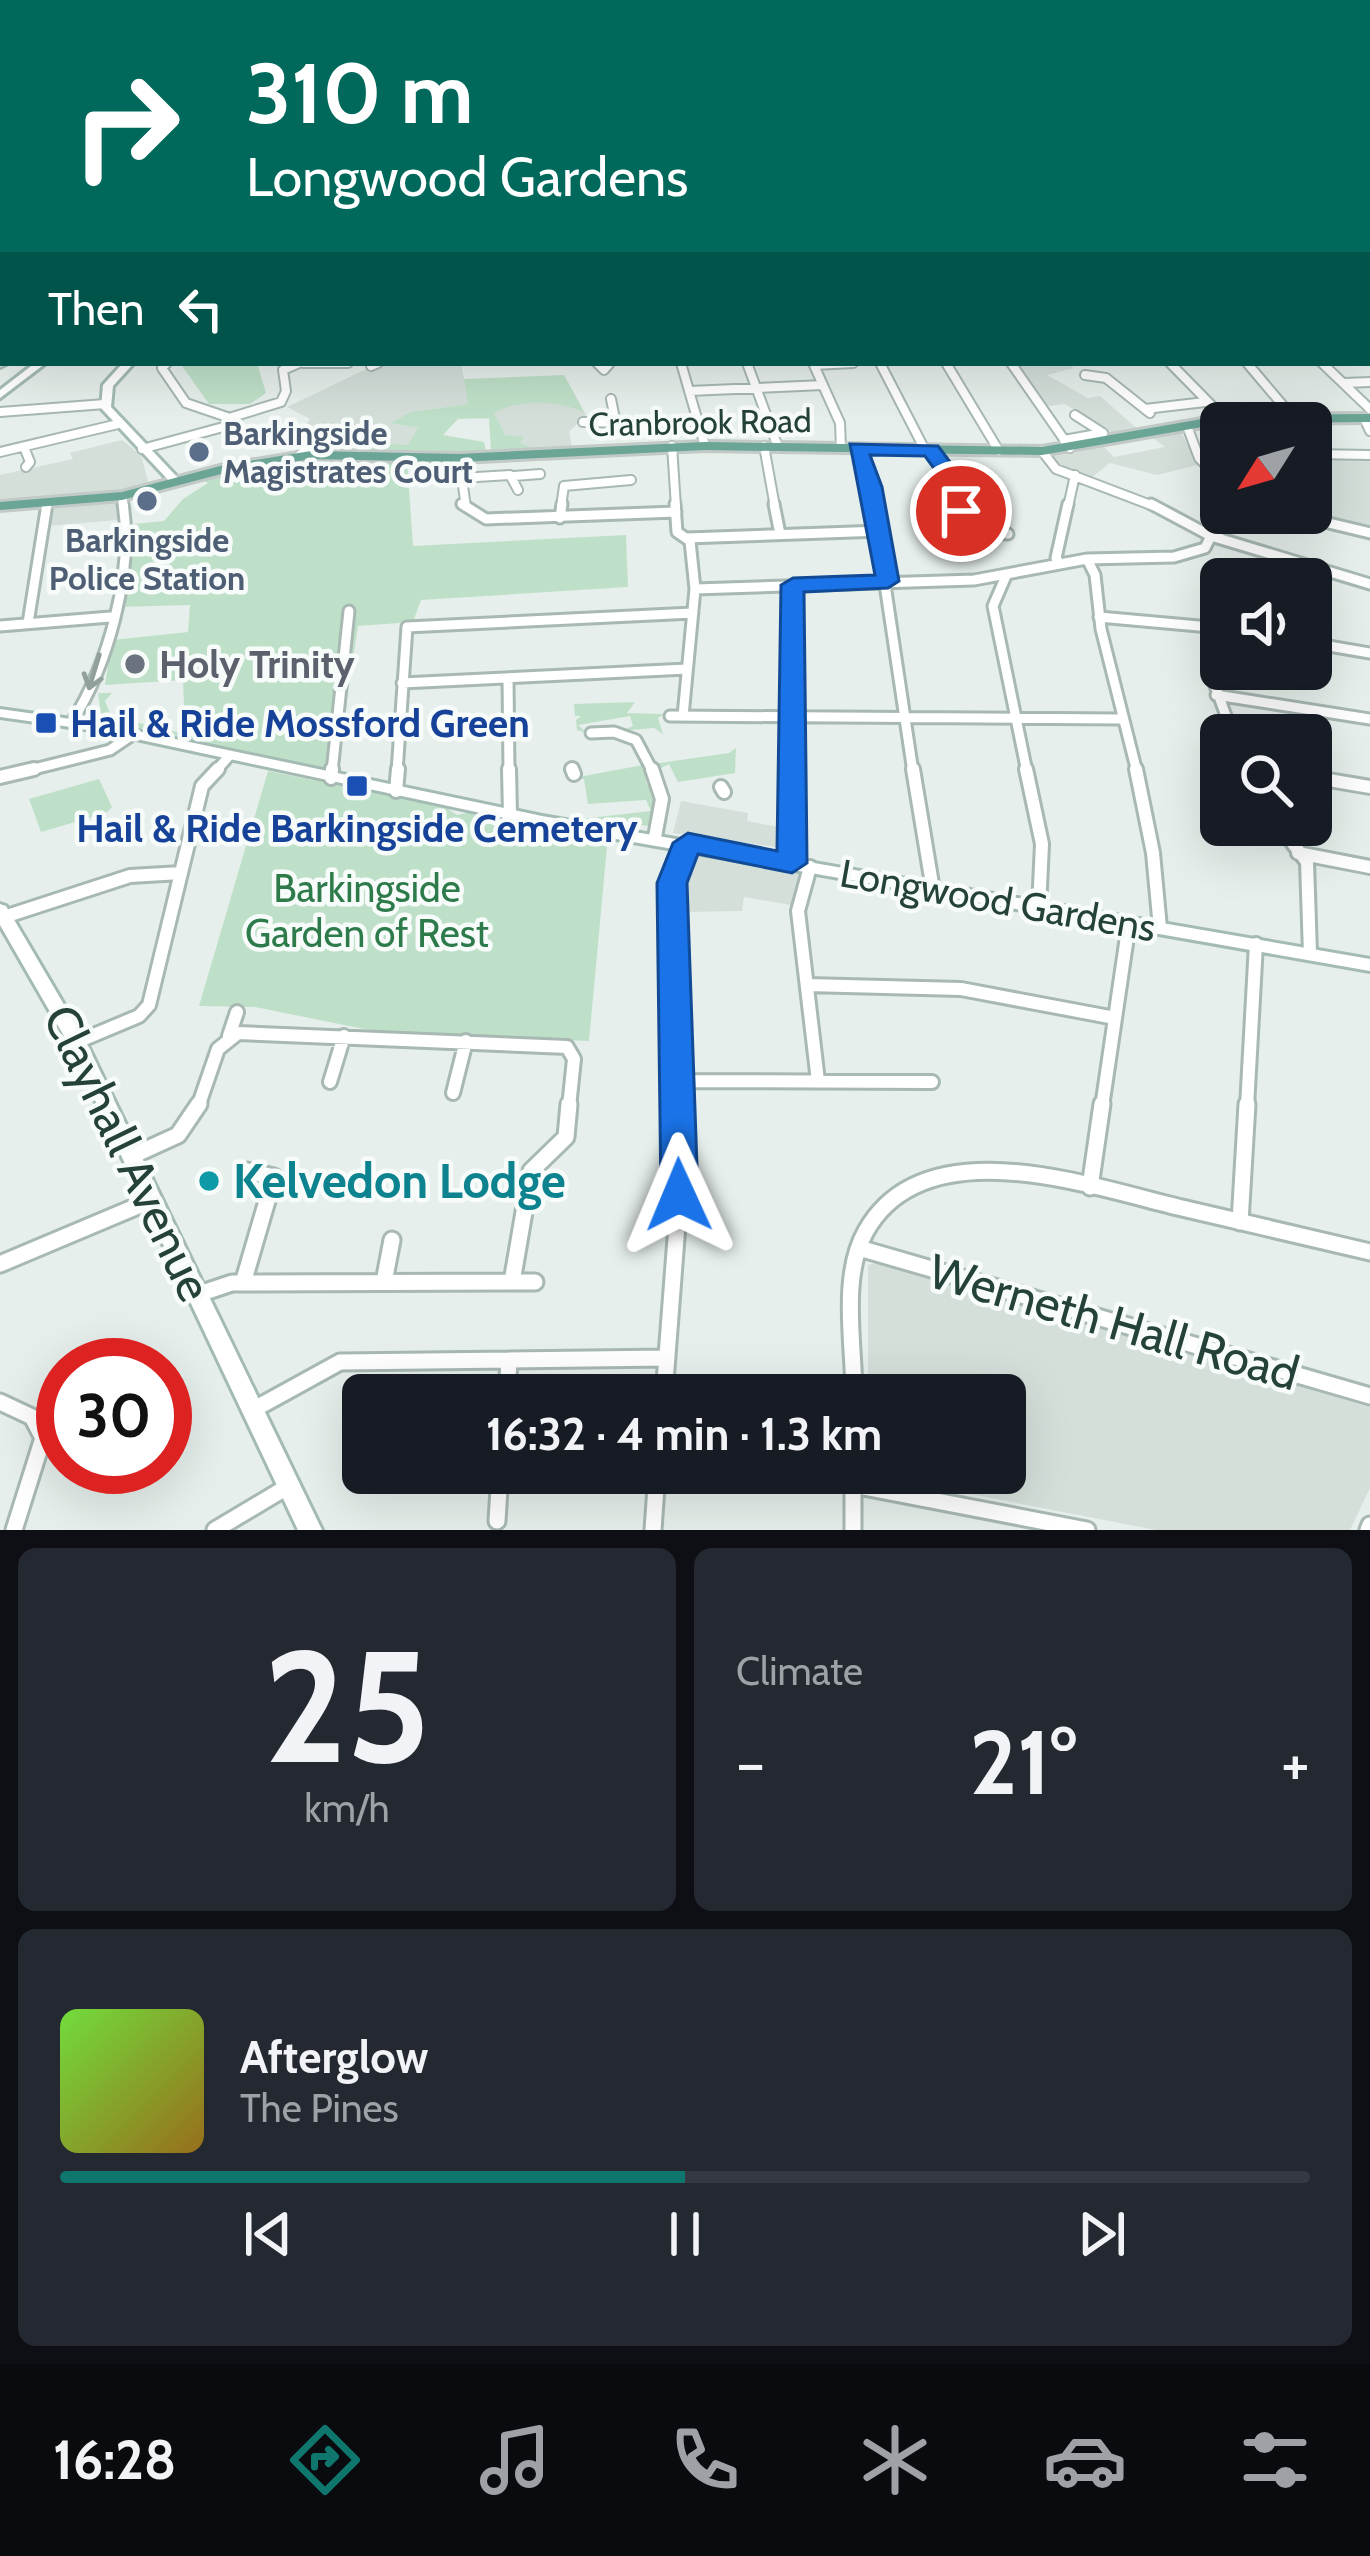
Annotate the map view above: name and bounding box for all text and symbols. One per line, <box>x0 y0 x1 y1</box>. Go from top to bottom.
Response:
text: 310 m <box>246 42 473 144</box>
icon: right <box>48 48 204 204</box>
text: Longwood Gardens <box>246 144 688 210</box>
icon: left <box>168 276 234 342</box>
text: Then <box>48 282 144 336</box>
street label: Cranbrook Road <box>588 400 812 444</box>
north arrow <box>1200 402 1332 534</box>
map controls <box>1200 402 1332 846</box>
place label: Barkingside Magistrates Court <box>223 413 473 491</box>
marker: Barkingside Magistrates Court <box>186 439 212 465</box>
pin <box>910 460 1012 562</box>
icon: arrive <box>928 478 994 544</box>
marker: Barkingside Police Station <box>134 488 160 514</box>
place label: Barkingside Police Station <box>49 520 245 598</box>
button: sound <box>1200 558 1332 690</box>
place label: Holy Trinity <box>159 640 355 688</box>
marker: Holy Trinity <box>122 651 148 677</box>
one-way arrow <box>82 652 104 690</box>
place label: Hail & Ride Mossford Green <box>70 699 530 747</box>
marker: Hail & Ride Mossford Green <box>33 710 59 736</box>
button: search <box>1200 714 1332 846</box>
marker: Hail & Ride Barkingside Cemetery <box>344 773 370 799</box>
place label: Hail & Ride Barkingside Cemetery <box>76 804 638 852</box>
street label: Longwood Gardens <box>836 849 1160 951</box>
park label: Barkingside Garden of Rest <box>245 864 489 957</box>
street label: Clayhall Avenue <box>31 996 225 1310</box>
position arrow <box>616 1132 742 1258</box>
place label: Kelvedon Lodge <box>233 1152 566 1210</box>
marker: Kelvedon Lodge <box>196 1168 222 1194</box>
street label: Werneth Hall Road <box>923 1242 1305 1402</box>
speed limit sign: 30 <box>36 1338 192 1494</box>
text: 16:32 · 4 min · 1.3 km <box>486 1407 882 1461</box>
text: 25 <box>264 1611 430 1801</box>
text: Climate <box>736 1647 863 1695</box>
text: 21° <box>970 1707 1076 1817</box>
text: − <box>736 1722 765 1803</box>
text: + <box>1281 1722 1310 1803</box>
text: km/h <box>304 1784 390 1832</box>
text: Afterglow <box>240 2030 428 2084</box>
text: The Pines <box>240 2084 399 2132</box>
icon: previous <box>235 2201 301 2267</box>
icon: pause <box>652 2201 718 2267</box>
icon: next <box>1069 2201 1135 2267</box>
icon: directions <box>283 2418 367 2502</box>
icon: music <box>473 2418 557 2502</box>
icon: phone <box>663 2418 747 2502</box>
icon: climate <box>853 2418 937 2502</box>
icon: car <box>1043 2418 1127 2502</box>
icon: filters <box>1233 2418 1317 2502</box>
text: 16:28 <box>53 2427 176 2493</box>

